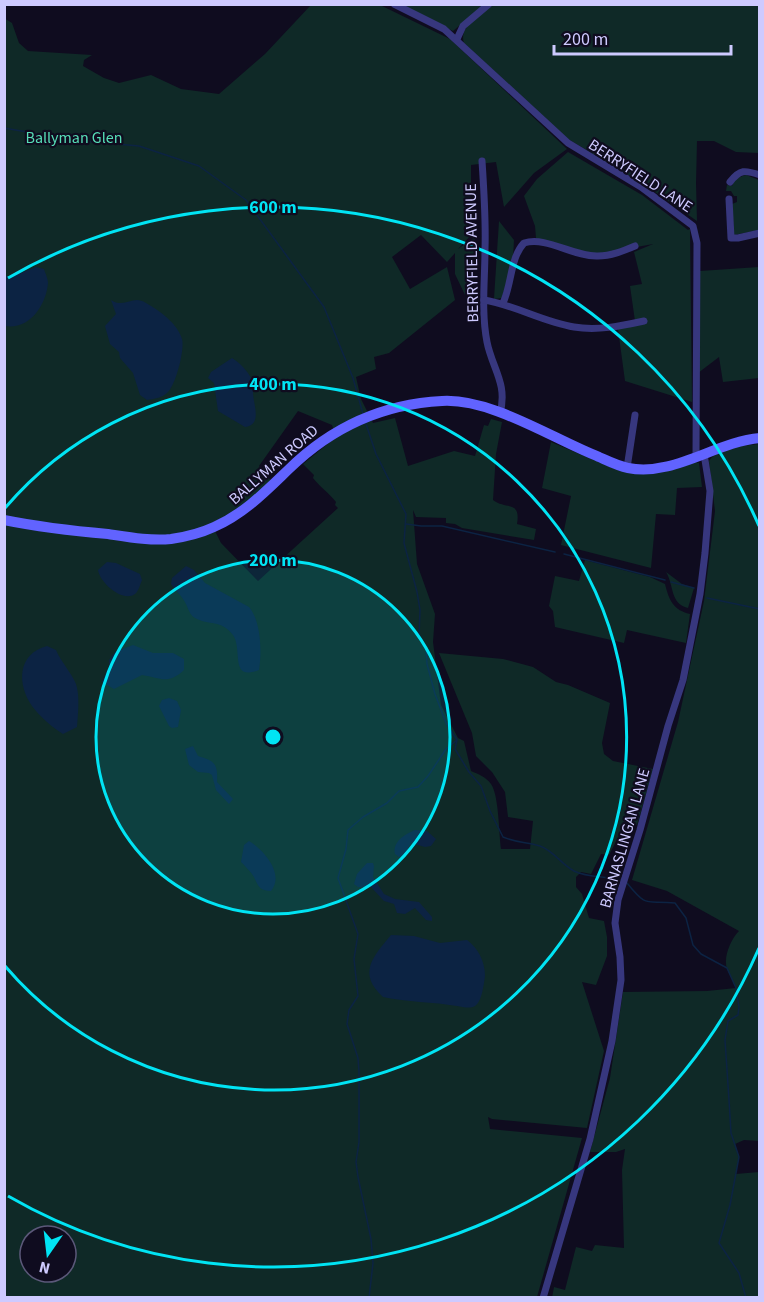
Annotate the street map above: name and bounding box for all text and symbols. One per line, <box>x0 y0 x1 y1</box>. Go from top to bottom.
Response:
scale bar <box>554 18 731 56</box>
text: 200 m <box>563 27 608 52</box>
park label: Ballyman Glen <box>25 127 123 149</box>
street label: BERRYFIELD LANE <box>584 134 697 218</box>
street label: BERRYFIELD AVENUE <box>460 183 484 323</box>
text: 600 m <box>249 195 297 220</box>
text: 400 m <box>249 372 297 397</box>
street label: BALLYMAN ROAD <box>224 420 323 510</box>
text: 200 m <box>249 548 297 573</box>
centre of rings <box>263 727 283 747</box>
street label: BARNASLINGAN LANE <box>594 766 655 911</box>
north arrow <box>18 1224 78 1284</box>
text: N <box>37 1256 52 1280</box>

